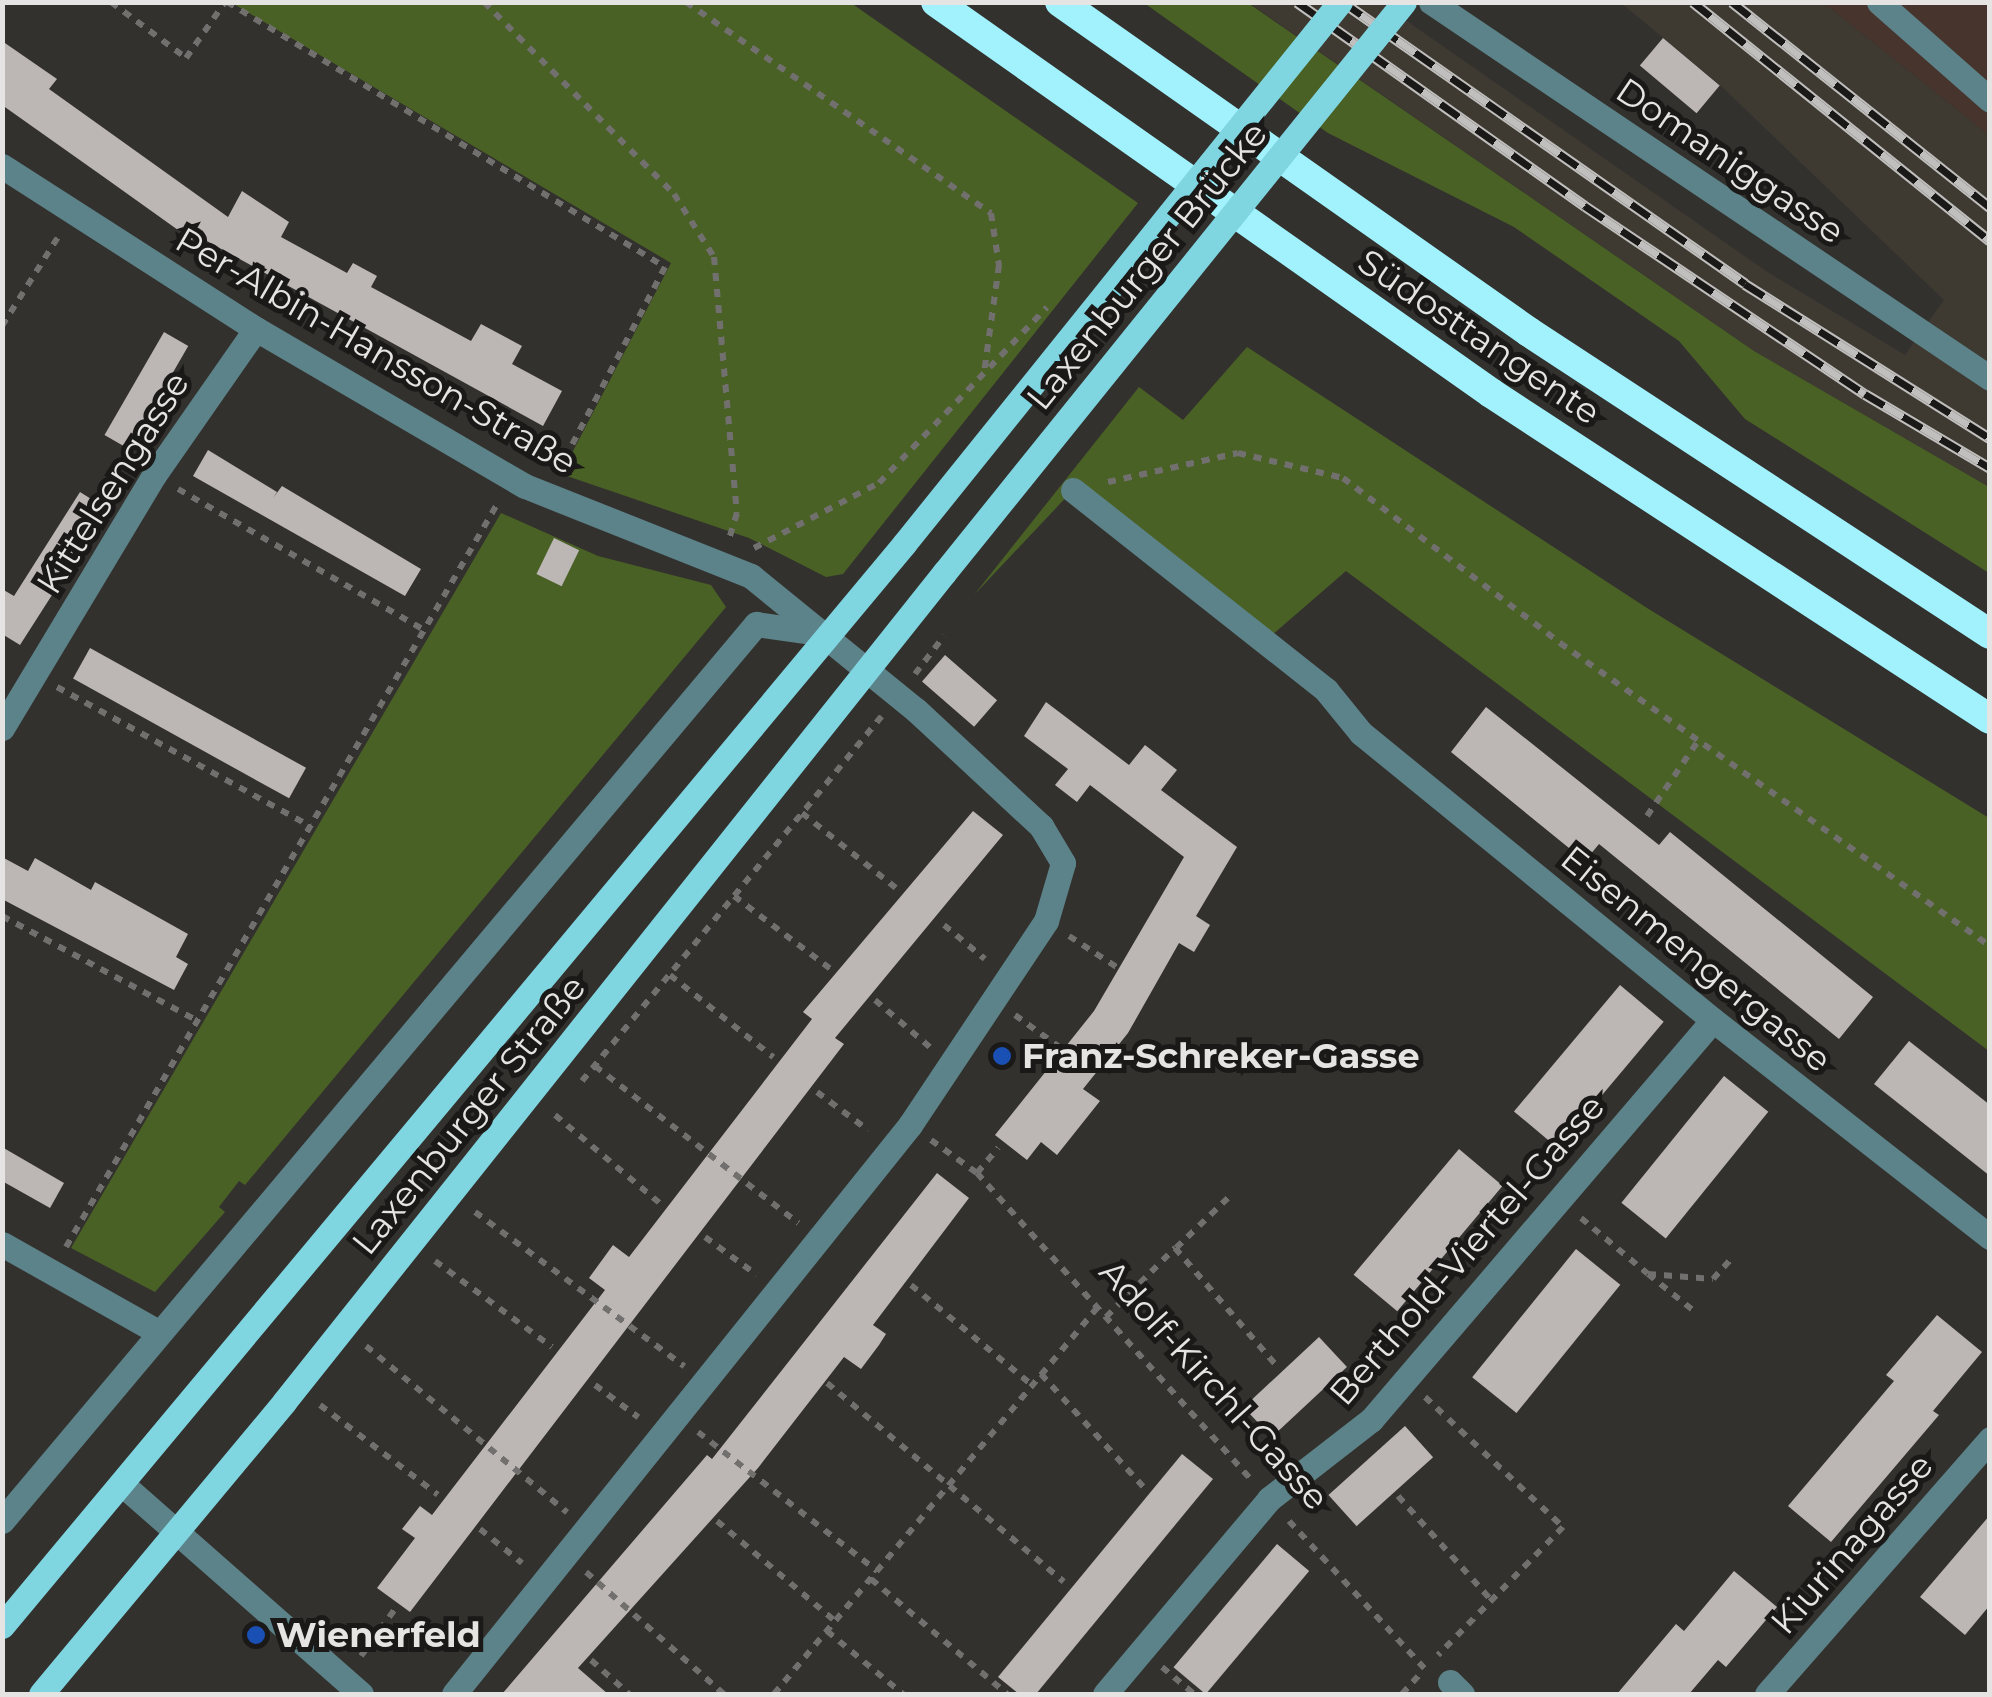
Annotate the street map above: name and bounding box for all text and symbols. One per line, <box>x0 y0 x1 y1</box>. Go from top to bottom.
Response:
street label: Domaniggasse <box>1608 69 1852 253</box>
street label: Laxenburger Brücke <box>1018 114 1276 418</box>
street label: Per-Albin-Hansson-Straße <box>168 219 584 483</box>
street label: Südosttangente <box>1350 241 1608 433</box>
street label: Kittelsengasse <box>28 364 198 602</box>
street label: Eisenmengergasse <box>1553 837 1839 1081</box>
street label: Laxenburger Straße <box>344 967 594 1263</box>
place label: Franz-Schreker-Gasse <box>1022 1035 1420 1077</box>
marker: Franz-Schreker-Gasse <box>991 1045 1013 1067</box>
street label: Berthold-Viertel-Gasse <box>1321 1086 1613 1414</box>
street label: Adolf-Kirchl-Gasse <box>1091 1251 1337 1519</box>
street label: Kiurinagasse <box>1762 1445 1942 1643</box>
place label: Wienerfeld <box>276 1614 481 1656</box>
marker: Wienerfeld <box>245 1624 267 1646</box>

